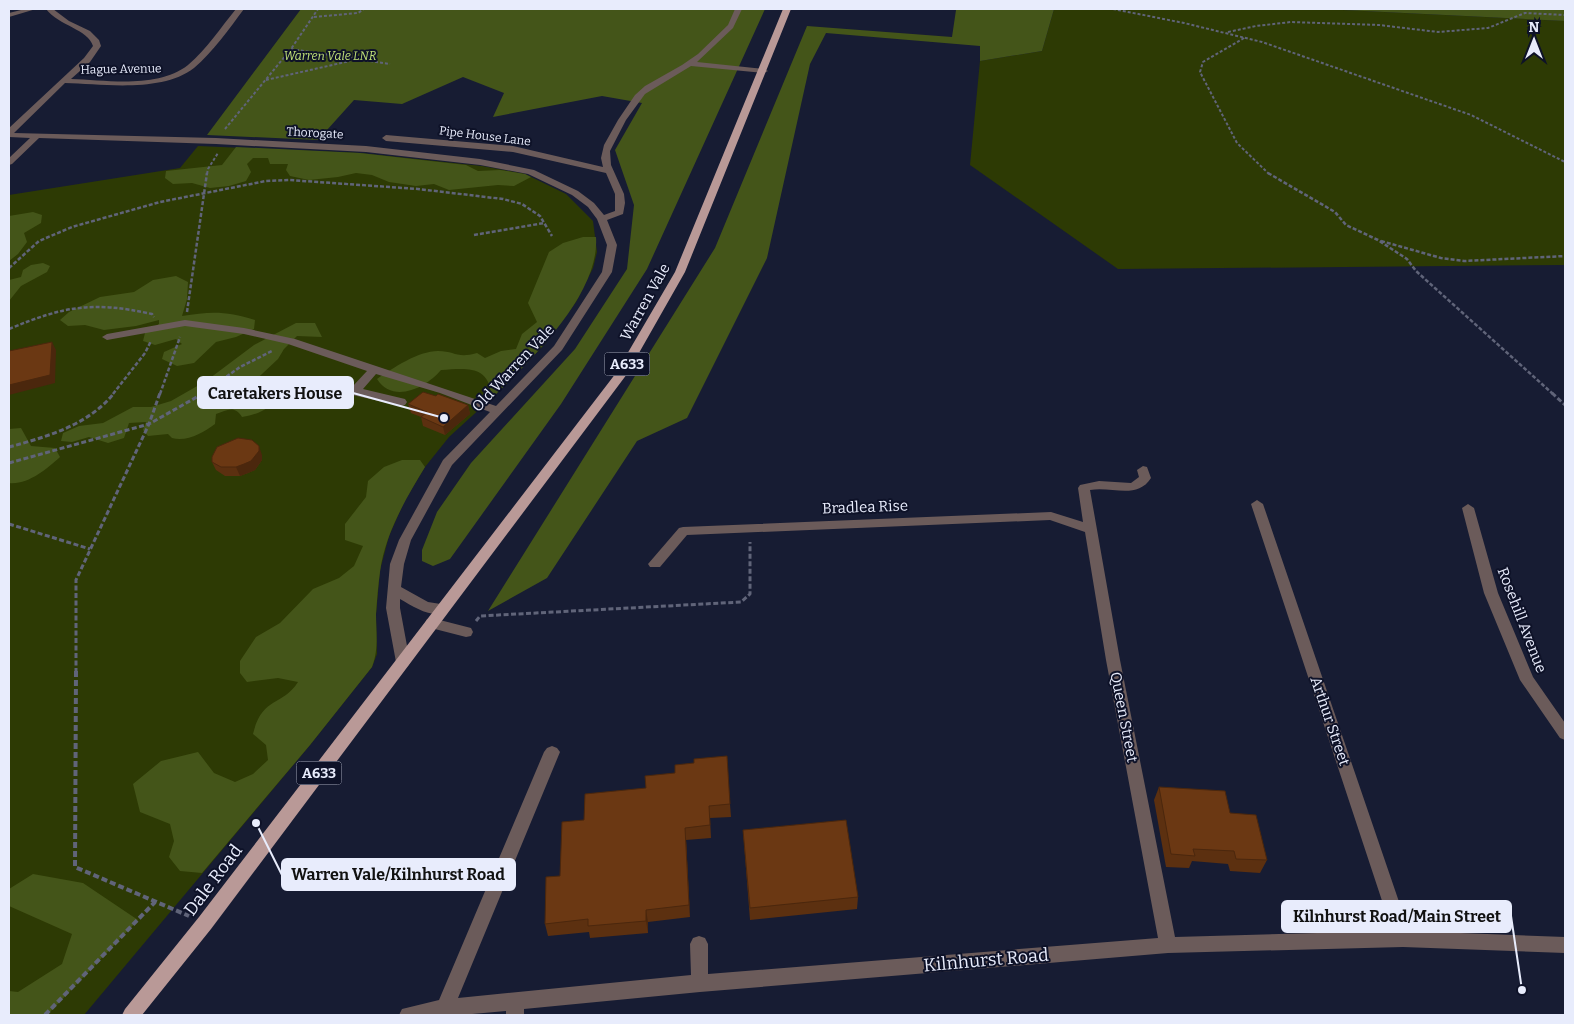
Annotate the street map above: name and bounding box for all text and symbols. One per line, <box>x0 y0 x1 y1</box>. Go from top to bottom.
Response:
north arrow <box>1509 15 1559 65</box>
text: N <box>1529 19 1540 36</box>
park label: Warren Vale LNR <box>284 49 377 63</box>
street label: Hague Avenue <box>80 61 162 77</box>
street label: Pipe House Lane <box>438 123 532 149</box>
street label: Thorogate <box>286 125 344 141</box>
street label: Warren Vale <box>616 260 674 344</box>
street label: Old Warren Vale <box>468 321 558 415</box>
road number: A633 <box>604 352 650 376</box>
callout: Caretakers House <box>198 377 353 408</box>
text: Caretakers House <box>208 384 342 403</box>
street label: Bradlea Rise <box>822 497 908 517</box>
street label: Rosehill Avenue <box>1494 565 1550 675</box>
street label: Queen Street <box>1106 670 1142 764</box>
street label: Arthur Street <box>1306 674 1354 768</box>
road number: A633 <box>296 761 342 784</box>
street label: Dale Road <box>179 840 247 920</box>
callout: Warren Vale/Kilnhurst Road <box>282 859 515 890</box>
text: Warren Vale/Kilnhurst Road <box>291 865 505 884</box>
callout: Kilnhurst Road/Main Street <box>1282 901 1511 932</box>
text: Kilnhurst Road/Main Street <box>1293 907 1502 926</box>
street label: Kilnhurst Road <box>923 944 1050 976</box>

